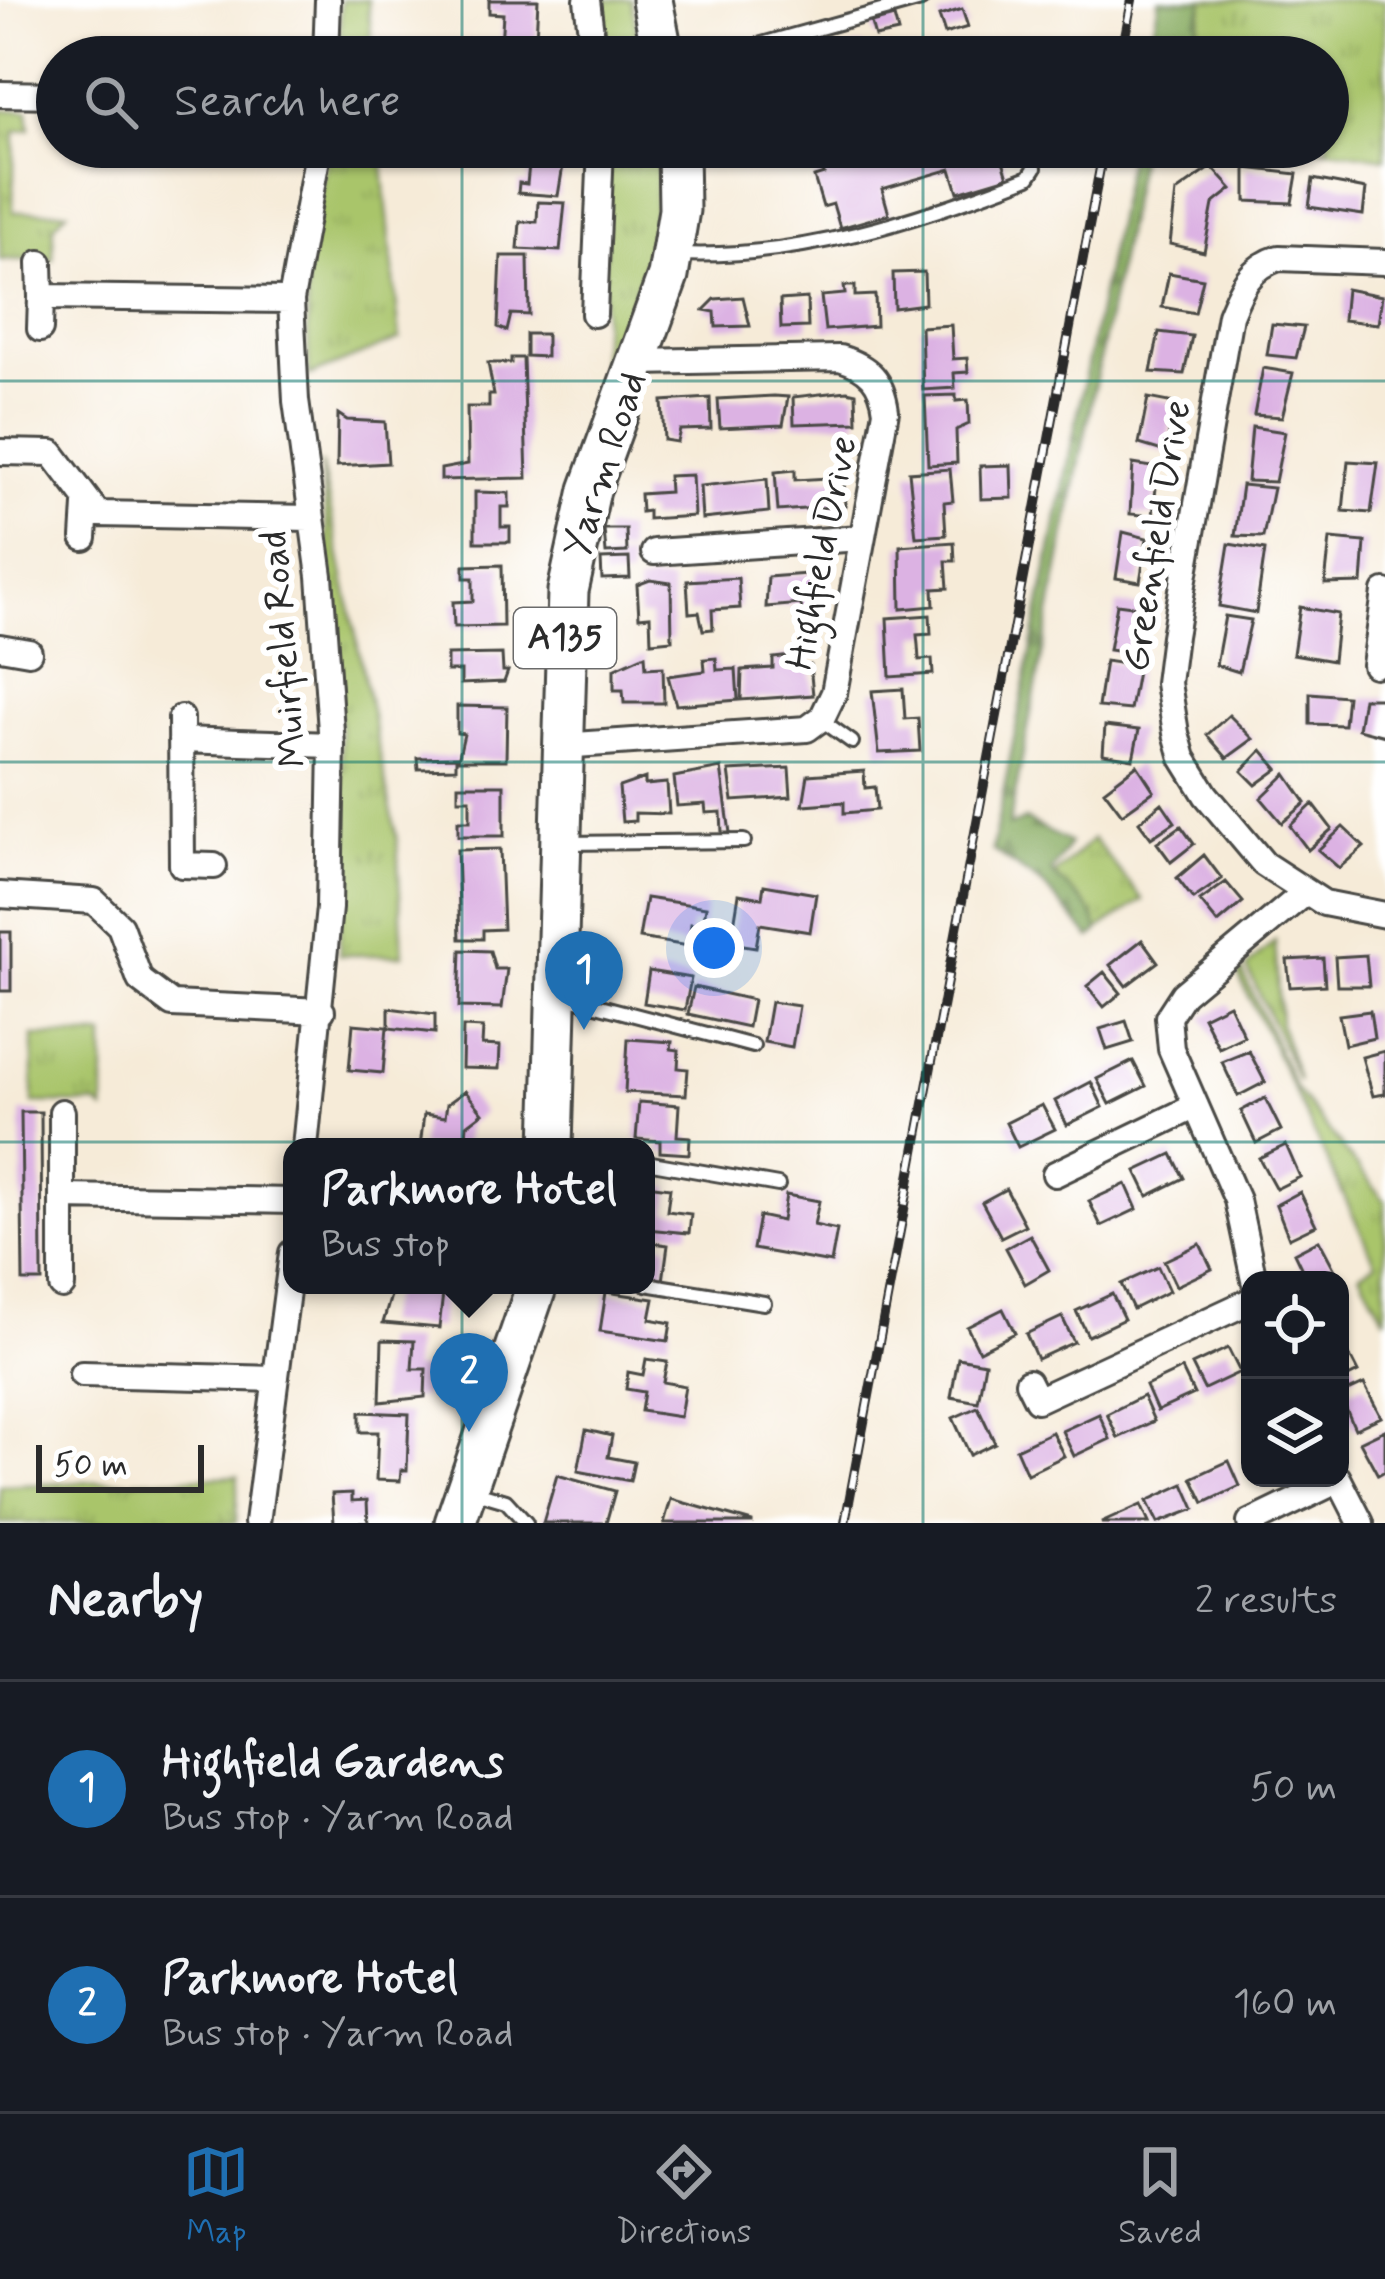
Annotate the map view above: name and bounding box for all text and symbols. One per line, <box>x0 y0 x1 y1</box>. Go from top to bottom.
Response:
search box <box>36 36 1349 168</box>
icon: search <box>78 69 144 135</box>
text: Search here <box>174 73 401 132</box>
street label: Yarm Road <box>552 366 660 564</box>
street label: Greenfield Drive <box>1111 397 1205 675</box>
street label: Highfield Drive <box>775 432 874 675</box>
street label: Muirfield Road <box>249 528 321 770</box>
road number: A135 <box>514 608 616 668</box>
your location <box>684 918 744 978</box>
pin: 1 <box>545 931 623 1030</box>
popup <box>283 1138 655 1294</box>
text: Parkmore Hotel <box>321 1161 617 1220</box>
text: Bus stop <box>321 1220 450 1271</box>
map controls <box>1241 1271 1349 1487</box>
button: locate <box>1241 1271 1349 1379</box>
pin: 2 <box>430 1333 508 1432</box>
button: layers <box>1241 1379 1349 1487</box>
scale bar <box>36 1439 204 1492</box>
text: 50 m <box>54 1444 128 1488</box>
text: Nearby <box>48 1568 203 1634</box>
text: 2 results <box>1195 1576 1337 1627</box>
text: Highfield Gardens <box>162 1734 504 1793</box>
text: 1 <box>78 1763 96 1814</box>
text: 50 m <box>1250 1763 1337 1814</box>
text: Bus stop · Yarm Road <box>162 1793 513 1844</box>
text: Parkmore Hotel <box>162 1950 458 2009</box>
text: 2 <box>77 1979 97 2030</box>
text: 160 m <box>1233 1979 1337 2030</box>
text: Bus stop · Yarm Road <box>162 2009 513 2060</box>
tab: Map <box>183 2139 249 2255</box>
tab: Directions <box>616 2139 752 2255</box>
tab: Saved <box>1118 2139 1202 2255</box>

